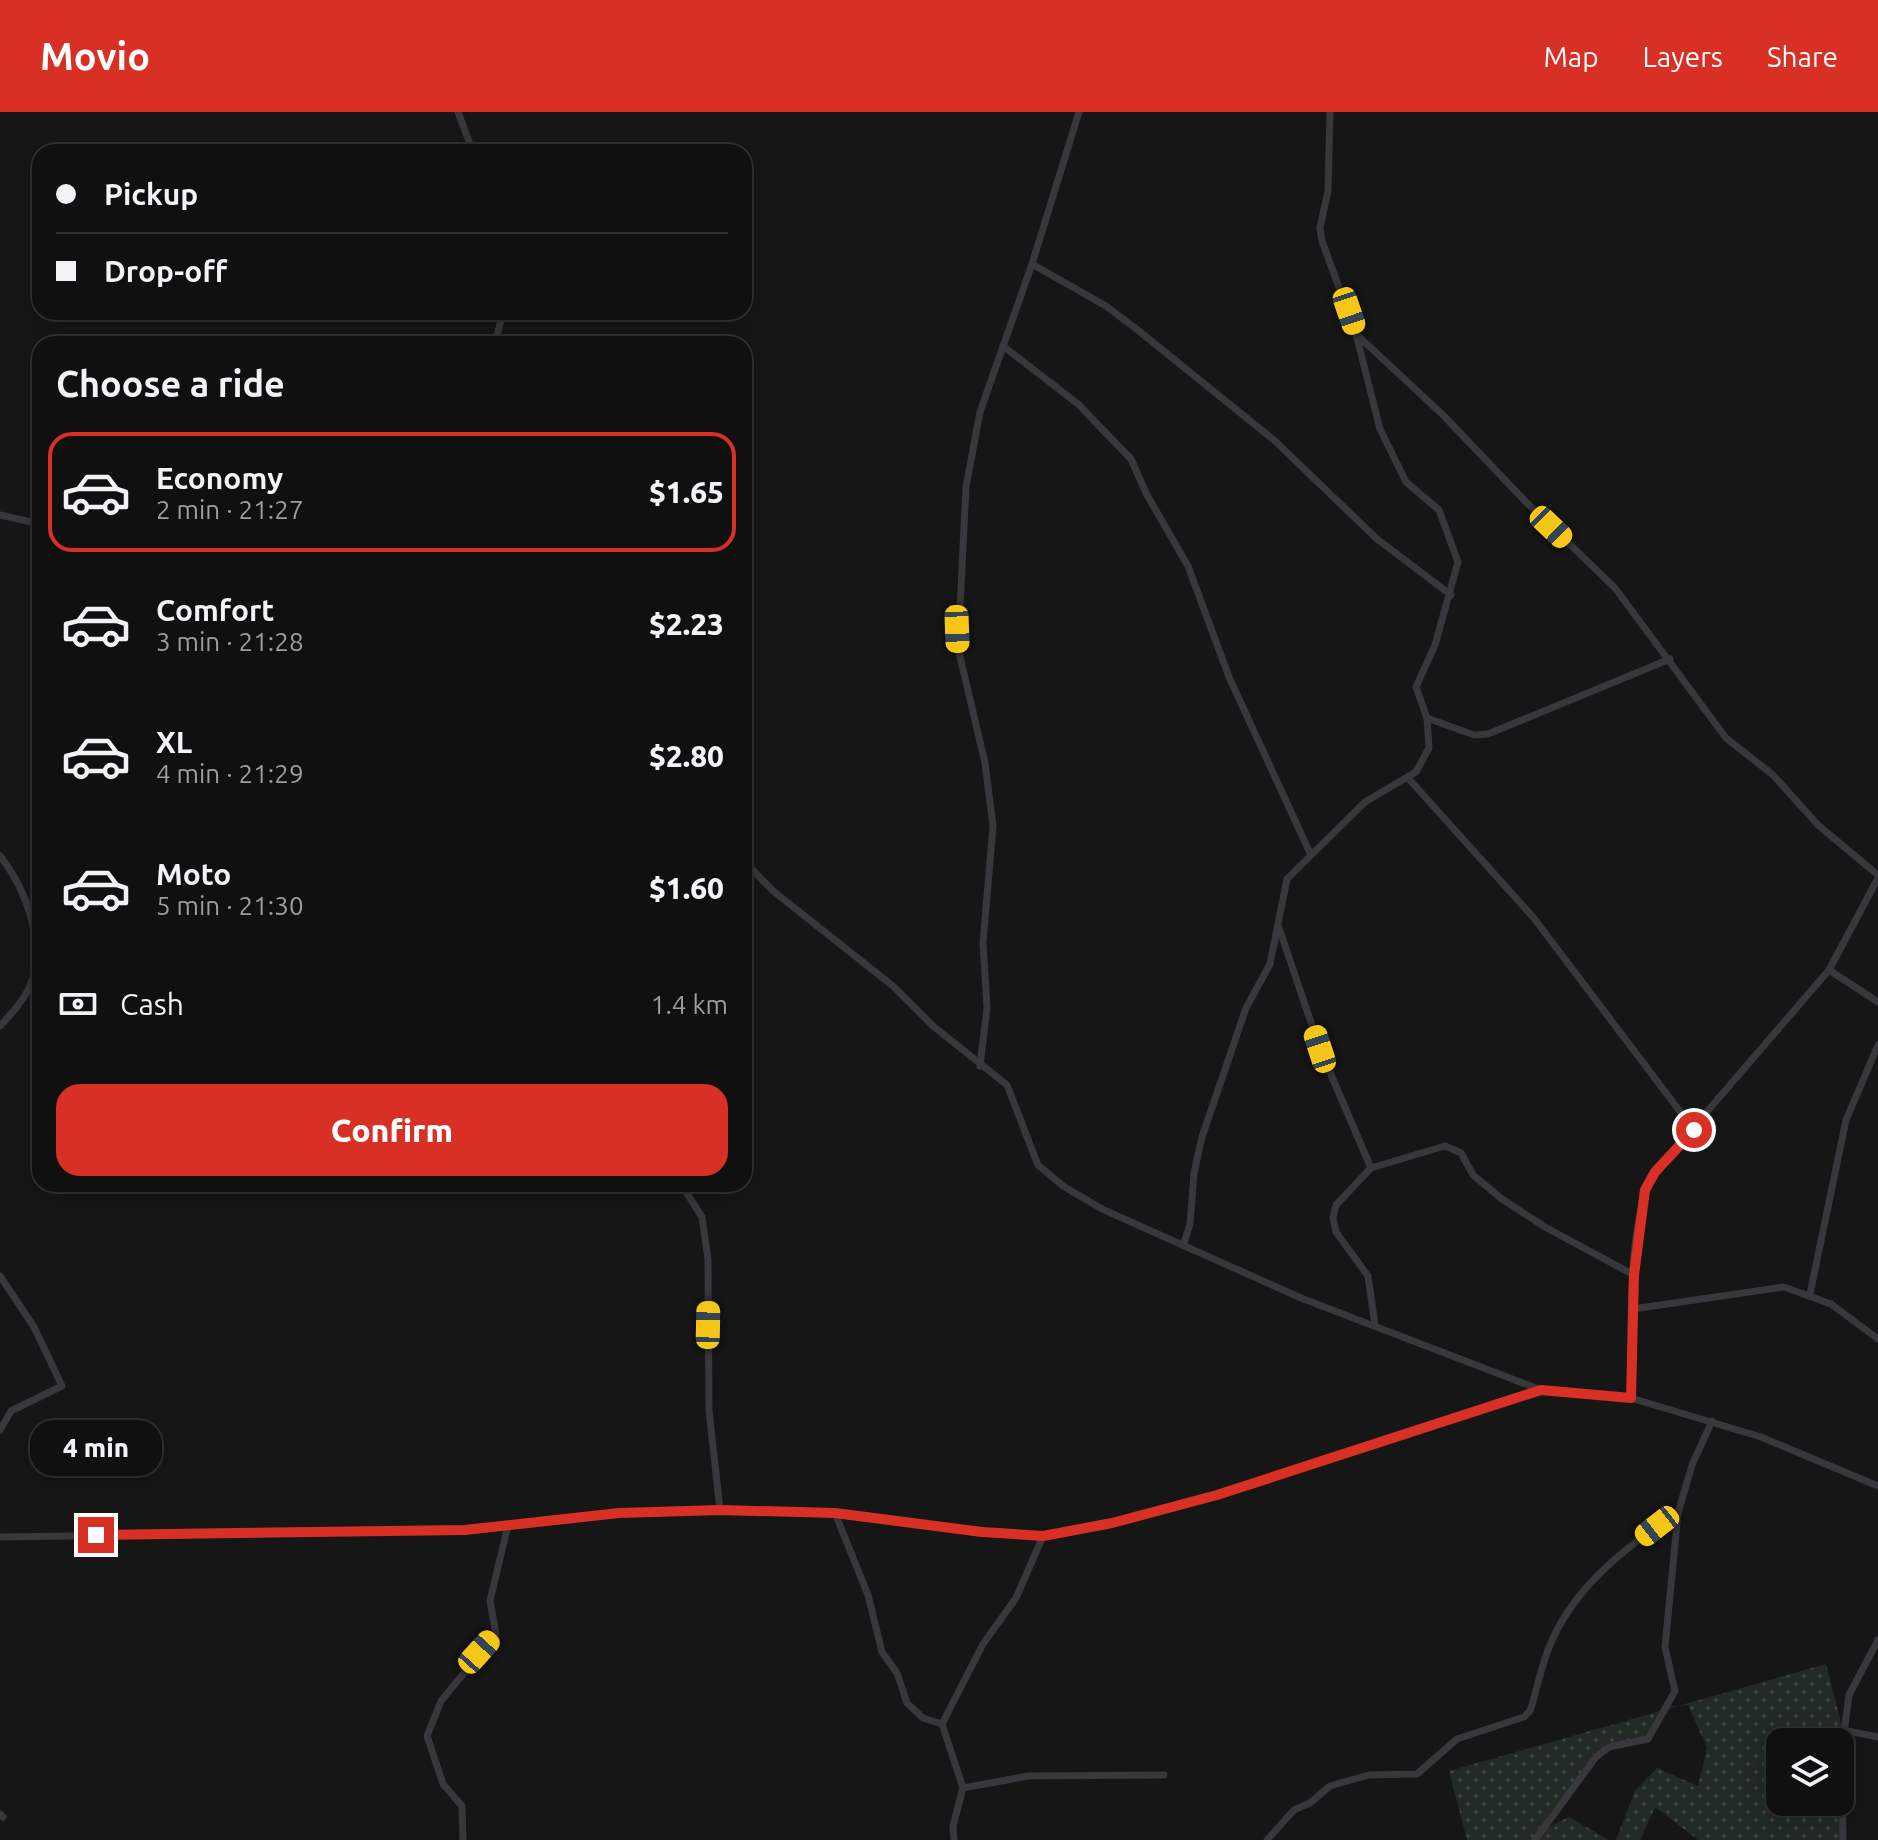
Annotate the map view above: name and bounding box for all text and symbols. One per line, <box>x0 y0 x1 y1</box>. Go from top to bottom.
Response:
text: Movio <box>40 35 150 77</box>
text: Map <box>1543 41 1599 72</box>
text: Layers <box>1643 41 1723 72</box>
text: Share <box>1767 41 1838 72</box>
text: Pickup <box>104 177 198 211</box>
text: Drop-off <box>104 254 227 288</box>
car <box>1330 284 1368 338</box>
text: Choose a ride <box>56 363 285 404</box>
icon: car <box>60 456 132 528</box>
text: Economy <box>156 461 283 495</box>
text: $1.65 <box>649 475 724 509</box>
text: 2 min · 21:27 <box>156 495 304 524</box>
car <box>1525 502 1577 552</box>
icon: car <box>60 588 132 660</box>
text: Comfort <box>156 593 274 627</box>
car <box>944 605 970 653</box>
text: $2.23 <box>649 607 724 641</box>
text: 3 min · 21:28 <box>156 627 304 656</box>
icon: car <box>60 720 132 792</box>
text: XL <box>156 725 192 759</box>
text: $2.80 <box>649 739 724 773</box>
text: 4 min · 21:29 <box>156 759 304 788</box>
icon: car <box>60 852 132 924</box>
text: Moto <box>156 857 231 891</box>
text: $1.60 <box>649 871 724 905</box>
text: 5 min · 21:30 <box>156 891 304 920</box>
icon: cash <box>56 982 100 1026</box>
text: Cash <box>120 987 184 1021</box>
text: 1.4 km <box>651 990 728 1019</box>
car <box>1301 1022 1339 1076</box>
button: Confirm <box>56 1084 728 1176</box>
route start <box>1676 1112 1712 1148</box>
car <box>696 1301 720 1349</box>
callout: 4 min <box>30 1419 162 1475</box>
text: 4 min <box>63 1433 129 1462</box>
car <box>1631 1502 1683 1550</box>
route end <box>78 1517 114 1553</box>
car <box>454 1626 504 1678</box>
map controls <box>1766 1728 1854 1816</box>
button: layers <box>1766 1728 1854 1816</box>

